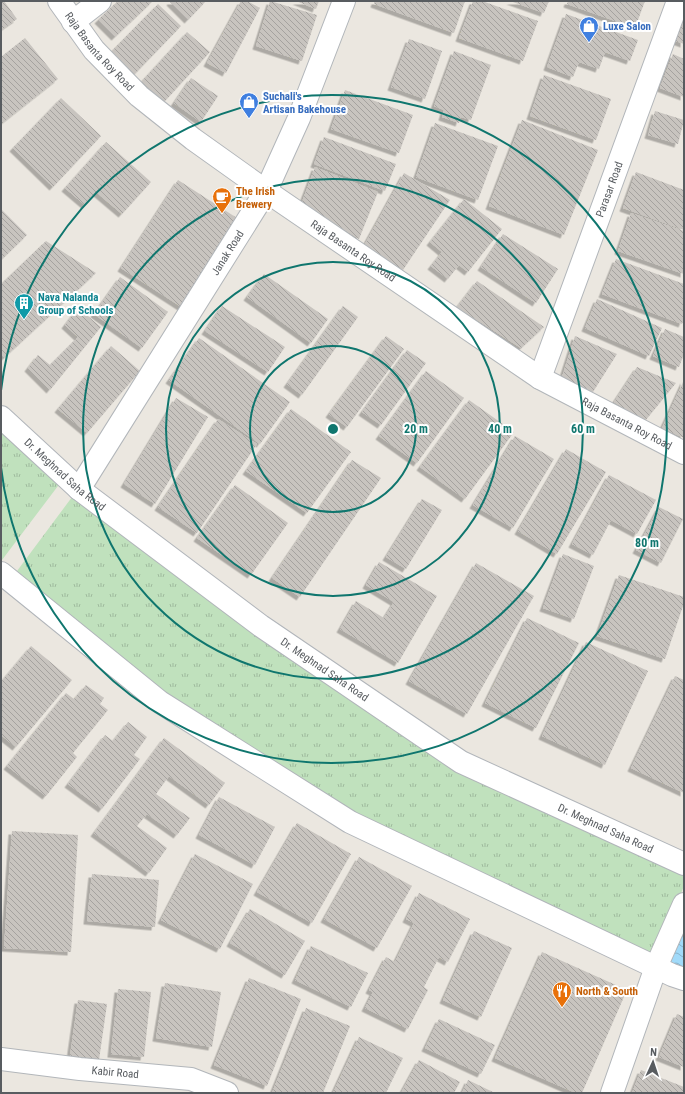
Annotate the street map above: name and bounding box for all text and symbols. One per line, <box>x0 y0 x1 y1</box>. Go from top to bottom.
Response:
street label: Raja Basanta Roy Road <box>62 9 137 94</box>
shop icon: Luxe Salon <box>578 15 600 43</box>
place label: Luxe Salon <box>603 20 651 33</box>
place label: Suchali's Artisan Bakehouse <box>263 90 346 116</box>
shop icon: Suchali's Artisan Bakehouse <box>238 91 260 119</box>
street label: Parasar Road <box>593 160 625 219</box>
place label: The Irish Brewery <box>236 185 275 211</box>
cafe icon: The Irish Brewery <box>211 186 233 214</box>
street label: Raja Basanta Roy Road <box>308 217 398 284</box>
street label: Janak Road <box>208 228 246 278</box>
place label: Nava Nalanda Group of Schools <box>38 291 114 317</box>
building icon: Nava Nalanda Group of Schools <box>13 292 35 320</box>
street label: Raja Basanta Roy Road <box>580 394 674 452</box>
centre of rings <box>326 422 340 436</box>
text: 20 m <box>404 422 428 436</box>
text: 40 m <box>488 422 512 436</box>
text: 60 m <box>571 422 595 436</box>
street label: Dr. Meghnad Saha Road <box>22 435 108 513</box>
text: 80 m <box>635 536 659 550</box>
street label: Dr. Meghnad Saha Road <box>278 635 371 704</box>
street label: Dr. Meghnad Saha Road <box>556 801 656 856</box>
restaurant icon: North & South <box>551 980 573 1008</box>
place label: North & South <box>576 985 638 998</box>
north arrow <box>633 1042 673 1082</box>
text: N <box>650 1046 657 1059</box>
street label: Kabir Road <box>91 1064 139 1081</box>

